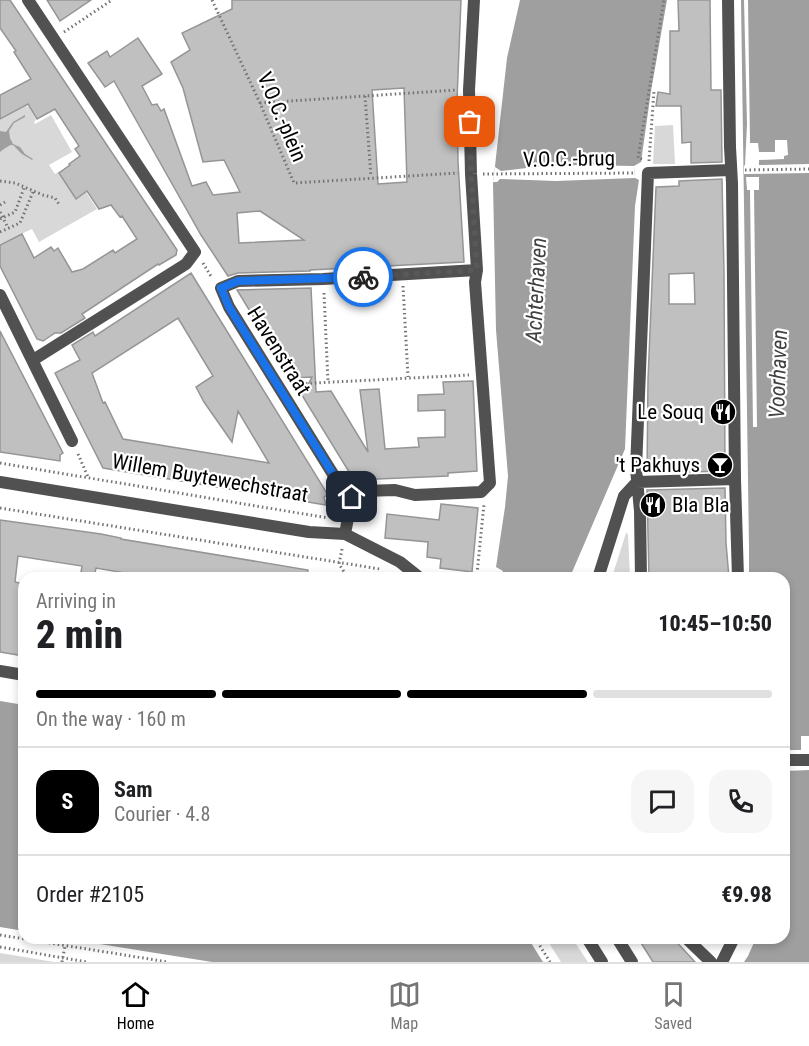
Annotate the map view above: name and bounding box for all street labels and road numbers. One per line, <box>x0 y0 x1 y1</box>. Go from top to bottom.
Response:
street label: V.O.C.-plein <box>252 69 312 165</box>
street label: V.O.C.-brug <box>523 146 615 172</box>
street label: Havenstraat <box>242 302 316 400</box>
street label: Willem Buytewechstraat <box>110 449 310 507</box>

